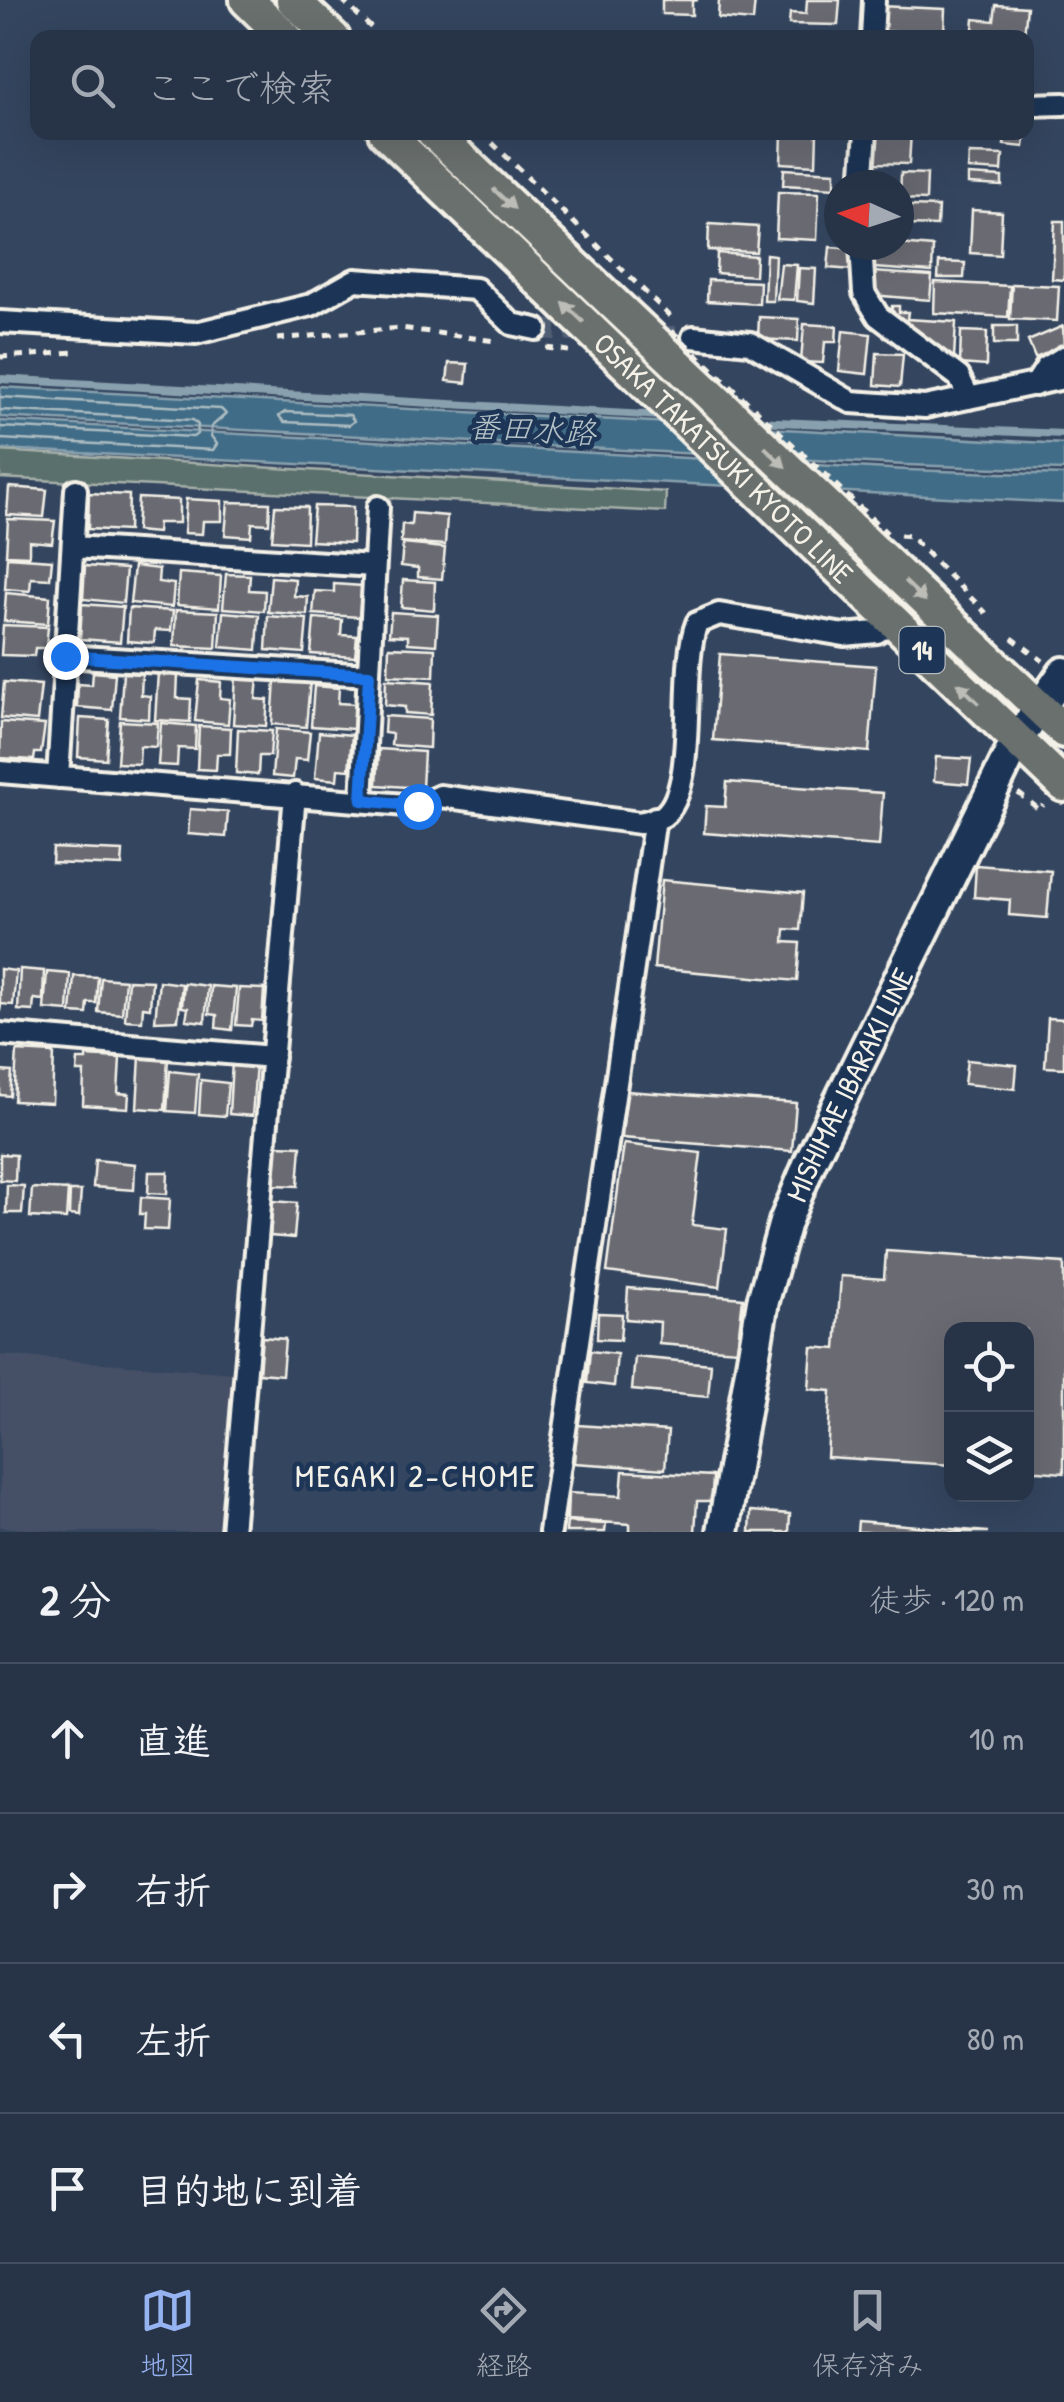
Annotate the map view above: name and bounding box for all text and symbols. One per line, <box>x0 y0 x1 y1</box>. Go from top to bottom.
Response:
search box <box>30 30 1034 140</box>
icon: search <box>65 58 120 113</box>
text: ここで検索 <box>145 61 335 113</box>
north arrow <box>824 170 914 260</box>
one-way arrow <box>492 188 516 211</box>
one-way arrow <box>562 301 586 325</box>
street label: OSAKA TAKATSUKI KYOTO LINE <box>585 323 862 592</box>
water label: 番田水路 <box>467 404 599 454</box>
one-way arrow <box>762 444 786 468</box>
one-way arrow <box>903 579 927 603</box>
road number: 14 <box>900 627 944 673</box>
route end <box>43 634 89 680</box>
one-way arrow <box>956 682 980 705</box>
route start <box>396 784 442 830</box>
street label: MISHIMAE IBARAKI LINE <box>776 961 922 1207</box>
map controls <box>944 1322 1034 1502</box>
button: locate <box>944 1322 1034 1412</box>
button: layers <box>944 1412 1034 1502</box>
district label: MEGAKI 2-CHOME <box>295 1454 537 1497</box>
text: 2 分 <box>40 1571 111 1628</box>
text: 徒歩 · 120 m <box>869 1578 1024 1621</box>
icon: ahead <box>40 1711 95 1766</box>
text: 直進 <box>135 1714 211 1766</box>
text: 10 m <box>969 1717 1024 1760</box>
icon: right <box>40 1861 95 1916</box>
text: 右折 <box>135 1864 211 1916</box>
text: 30 m <box>966 1867 1024 1910</box>
icon: left <box>40 2011 95 2066</box>
text: 左折 <box>135 2014 211 2066</box>
text: 80 m <box>967 2017 1024 2060</box>
icon: arrive <box>40 2161 95 2216</box>
text: 目的地に到着 <box>135 2164 363 2216</box>
tab: 地図 <box>140 2283 196 2384</box>
tab: 経路 <box>476 2283 532 2384</box>
tab: 保存済み <box>812 2283 924 2384</box>

